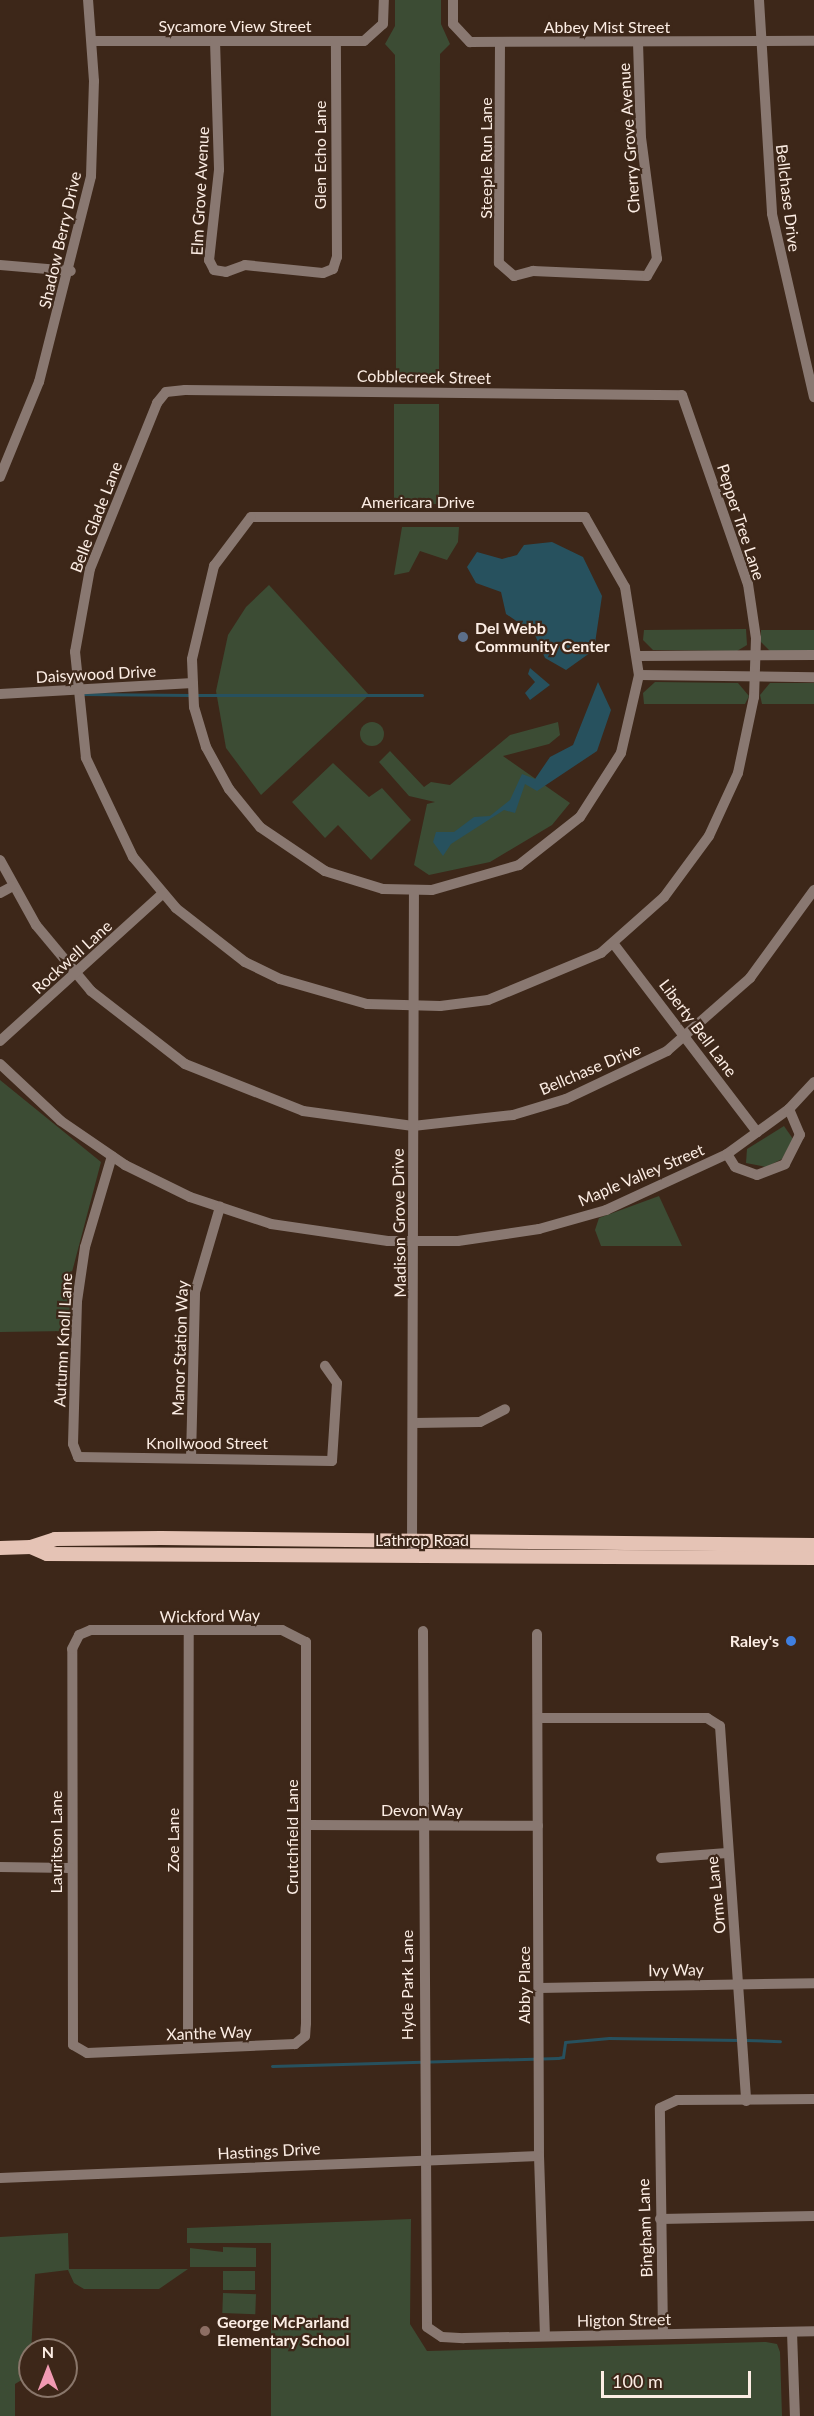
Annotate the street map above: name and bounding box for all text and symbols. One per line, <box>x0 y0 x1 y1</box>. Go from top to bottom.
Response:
street label: Sycamore View Street <box>158 16 312 36</box>
street label: Abbey Mist Street <box>544 17 670 37</box>
street label: Cherry Grove Avenue <box>614 62 644 214</box>
street label: Steeple Run Lane <box>476 97 496 219</box>
street label: Glen Echo Lane <box>310 101 330 209</box>
street label: Elm Grove Avenue <box>187 126 213 256</box>
street label: Bellchase Drive <box>772 143 804 253</box>
street label: Shadow Berry Drive <box>35 169 85 311</box>
street label: Cobblecreek Street <box>357 366 491 388</box>
street label: Belle Glade Lane <box>66 459 126 575</box>
street label: Pepper Tree Lane <box>713 461 769 583</box>
street label: Americara Drive <box>361 492 475 512</box>
place label: Del Webb Community Center <box>475 618 610 656</box>
marker: Del Webb Community Center <box>456 630 470 644</box>
street label: Daisywood Drive <box>35 661 157 687</box>
street label: Rockwell Lane <box>28 916 116 998</box>
street label: Liberty Bell Lane <box>655 975 741 1081</box>
street label: Bellchase Drive <box>536 1039 644 1099</box>
street label: Maple Valley Street <box>575 1140 707 1210</box>
street label: Madison Grove Drive <box>388 1148 410 1298</box>
street label: Autumn Knoll Lane <box>50 1272 76 1408</box>
street label: Manor Station Way <box>168 1280 192 1416</box>
street label: Knollwood Street <box>146 1433 268 1453</box>
street label: Lathrop Road <box>375 1530 469 1550</box>
street label: Wickford Way <box>159 1606 261 1626</box>
place label: Raley's <box>730 1631 779 1651</box>
marker: Raley's <box>784 1634 798 1648</box>
street label: Crutchfield Lane <box>282 1779 302 1895</box>
street label: Lauritson Lane <box>46 1790 66 1894</box>
street label: Devon Way <box>381 1800 463 1820</box>
street label: Zoe Lane <box>163 1808 183 1872</box>
street label: Orme Lane <box>702 1855 730 1935</box>
street label: Hyde Park Lane <box>397 1930 417 2040</box>
street label: Abby Place <box>514 1946 534 2024</box>
street label: Ivy Way <box>648 1960 704 1980</box>
street label: Xanthe Way <box>166 2022 252 2044</box>
street label: Hastings Drive <box>217 2139 321 2163</box>
street label: Bingham Lane <box>634 2178 656 2278</box>
street label: Higton Street <box>577 2310 671 2330</box>
place label: George McParland Elementary School <box>217 2312 350 2350</box>
marker: George McParland Elementary School <box>198 2324 212 2338</box>
north arrow <box>18 2338 78 2398</box>
text: N <box>42 2342 54 2361</box>
scale bar <box>604 2359 754 2397</box>
text: 100 m <box>612 2370 663 2392</box>

